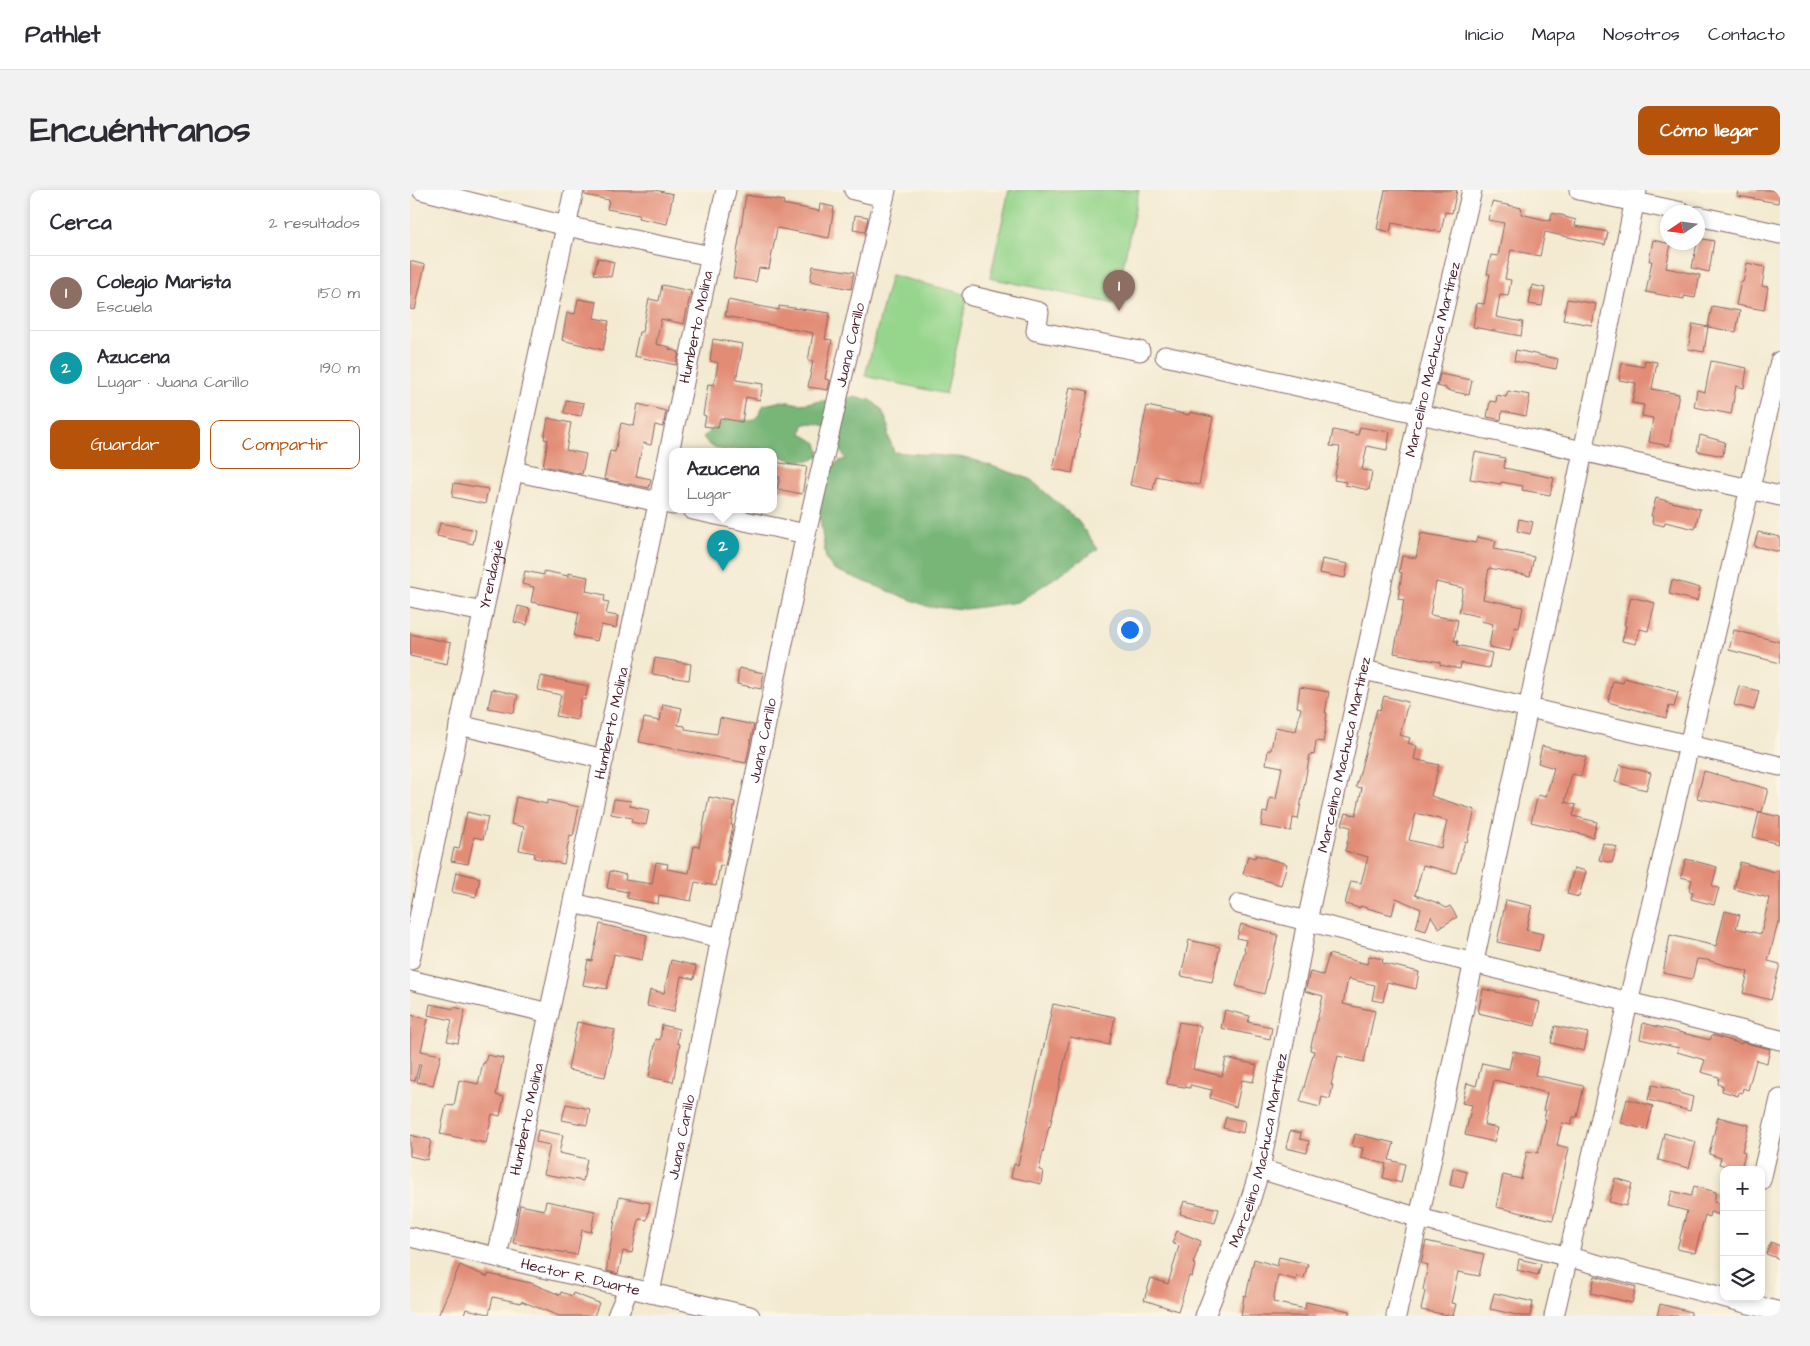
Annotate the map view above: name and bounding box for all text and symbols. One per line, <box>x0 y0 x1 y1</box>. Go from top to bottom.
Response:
text: Pathlet <box>25 18 101 52</box>
text: Inicio <box>1465 22 1504 47</box>
text: Mapa <box>1532 22 1575 47</box>
text: Nosotros <box>1603 22 1680 47</box>
text: Contacto <box>1708 22 1785 47</box>
text: Encuéntranos <box>30 106 251 155</box>
button: Cómo llegar <box>1638 106 1780 155</box>
north arrow <box>1660 205 1705 250</box>
text: Cerca <box>50 208 112 237</box>
text: 2 resultados <box>268 212 360 234</box>
street label: Marcelino Machuca Martínez <box>1400 259 1465 459</box>
text: Colegio Marista <box>97 269 231 296</box>
street label: Humberto Molina <box>674 269 718 385</box>
pin: 1 <box>1103 270 1135 311</box>
text: 1 <box>65 282 67 304</box>
text: 150 m <box>318 282 360 304</box>
text: Escuela <box>97 296 152 318</box>
street label: Juana Carillo <box>830 300 870 389</box>
text: Azucena <box>97 344 170 371</box>
text: 2 <box>61 357 71 379</box>
text: 190 m <box>320 357 360 379</box>
text: Lugar · Juana Carillo <box>97 371 249 393</box>
button: Guardar <box>50 420 200 469</box>
button: Compartir <box>210 420 360 469</box>
popup <box>669 448 777 513</box>
text: Azucena <box>687 456 759 483</box>
text: Lugar <box>687 483 731 505</box>
pin: 2 <box>707 530 739 571</box>
street label: Yrendagüé <box>474 538 509 611</box>
your location <box>1117 617 1143 643</box>
street label: Marcelino Machuca Martínez <box>1312 654 1376 854</box>
street label: Humberto Molina <box>589 665 633 781</box>
street label: Juana Carillo <box>743 695 782 785</box>
street label: Marcelino Machuca Martínez <box>1223 1051 1292 1250</box>
street label: Humberto Molina <box>504 1061 549 1177</box>
street label: Juana Carillo <box>662 1092 700 1181</box>
map controls <box>1720 1166 1765 1301</box>
button: + <box>1720 1166 1765 1211</box>
button: − <box>1720 1211 1765 1256</box>
street label: Hector R. Duarte <box>519 1253 642 1301</box>
button: layers <box>1720 1256 1765 1301</box>

